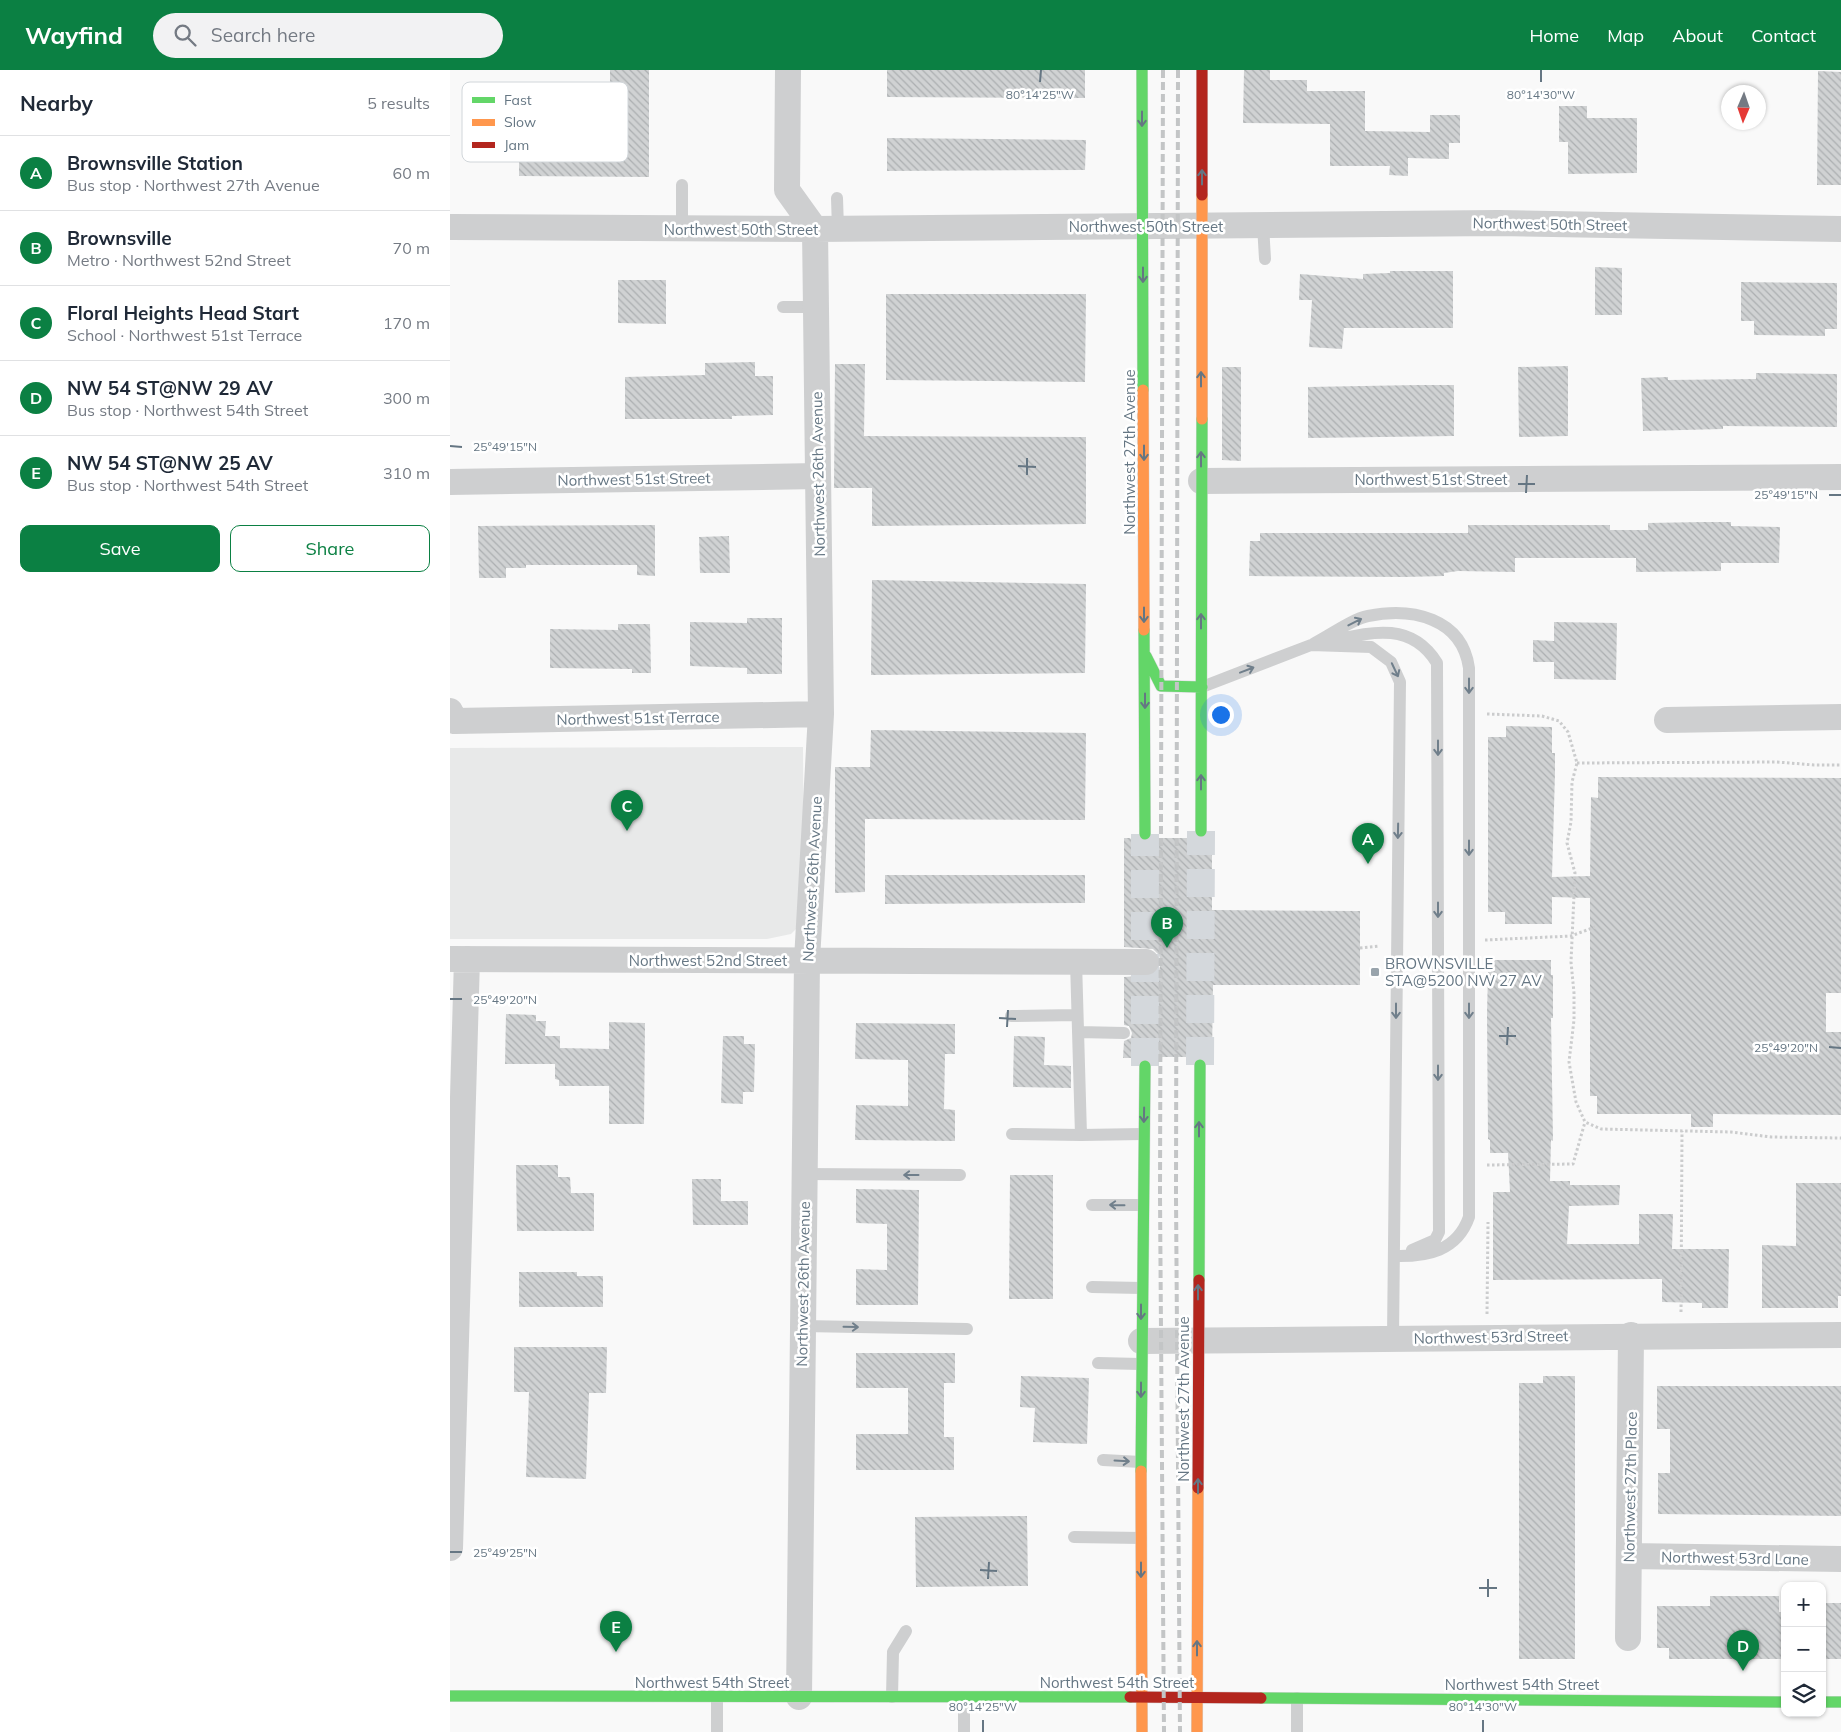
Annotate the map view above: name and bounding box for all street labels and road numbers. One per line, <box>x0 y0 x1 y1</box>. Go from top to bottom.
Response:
street label: Northwest 50th Street <box>1473 213 1627 235</box>
street label: Northwest 50th Street <box>1069 217 1223 236</box>
street label: Northwest 50th Street <box>664 220 818 239</box>
street label: Northwest 27th Avenue <box>1120 369 1139 535</box>
street label: Northwest 26th Avenue <box>807 391 829 557</box>
street label: Northwest 51st Street <box>557 468 711 490</box>
street label: Northwest 51st Street <box>1354 470 1508 489</box>
street label: Northwest 51st Terrace <box>556 707 720 729</box>
street label: Northwest 26th Avenue <box>798 796 826 962</box>
street label: Northwest 52nd Street <box>629 951 787 970</box>
street label: Northwest 26th Avenue <box>792 1201 814 1367</box>
street label: Northwest 27th Avenue <box>1174 1316 1193 1482</box>
street label: Northwest 53rd Street <box>1413 1326 1569 1348</box>
street label: Northwest 27th Place <box>1619 1411 1641 1563</box>
street label: Northwest 53rd Lane <box>1661 1547 1809 1569</box>
street label: Northwest 54th Street <box>635 1673 789 1692</box>
street label: Northwest 54th Street <box>1040 1673 1194 1692</box>
street label: Northwest 54th Street <box>1445 1675 1599 1694</box>

